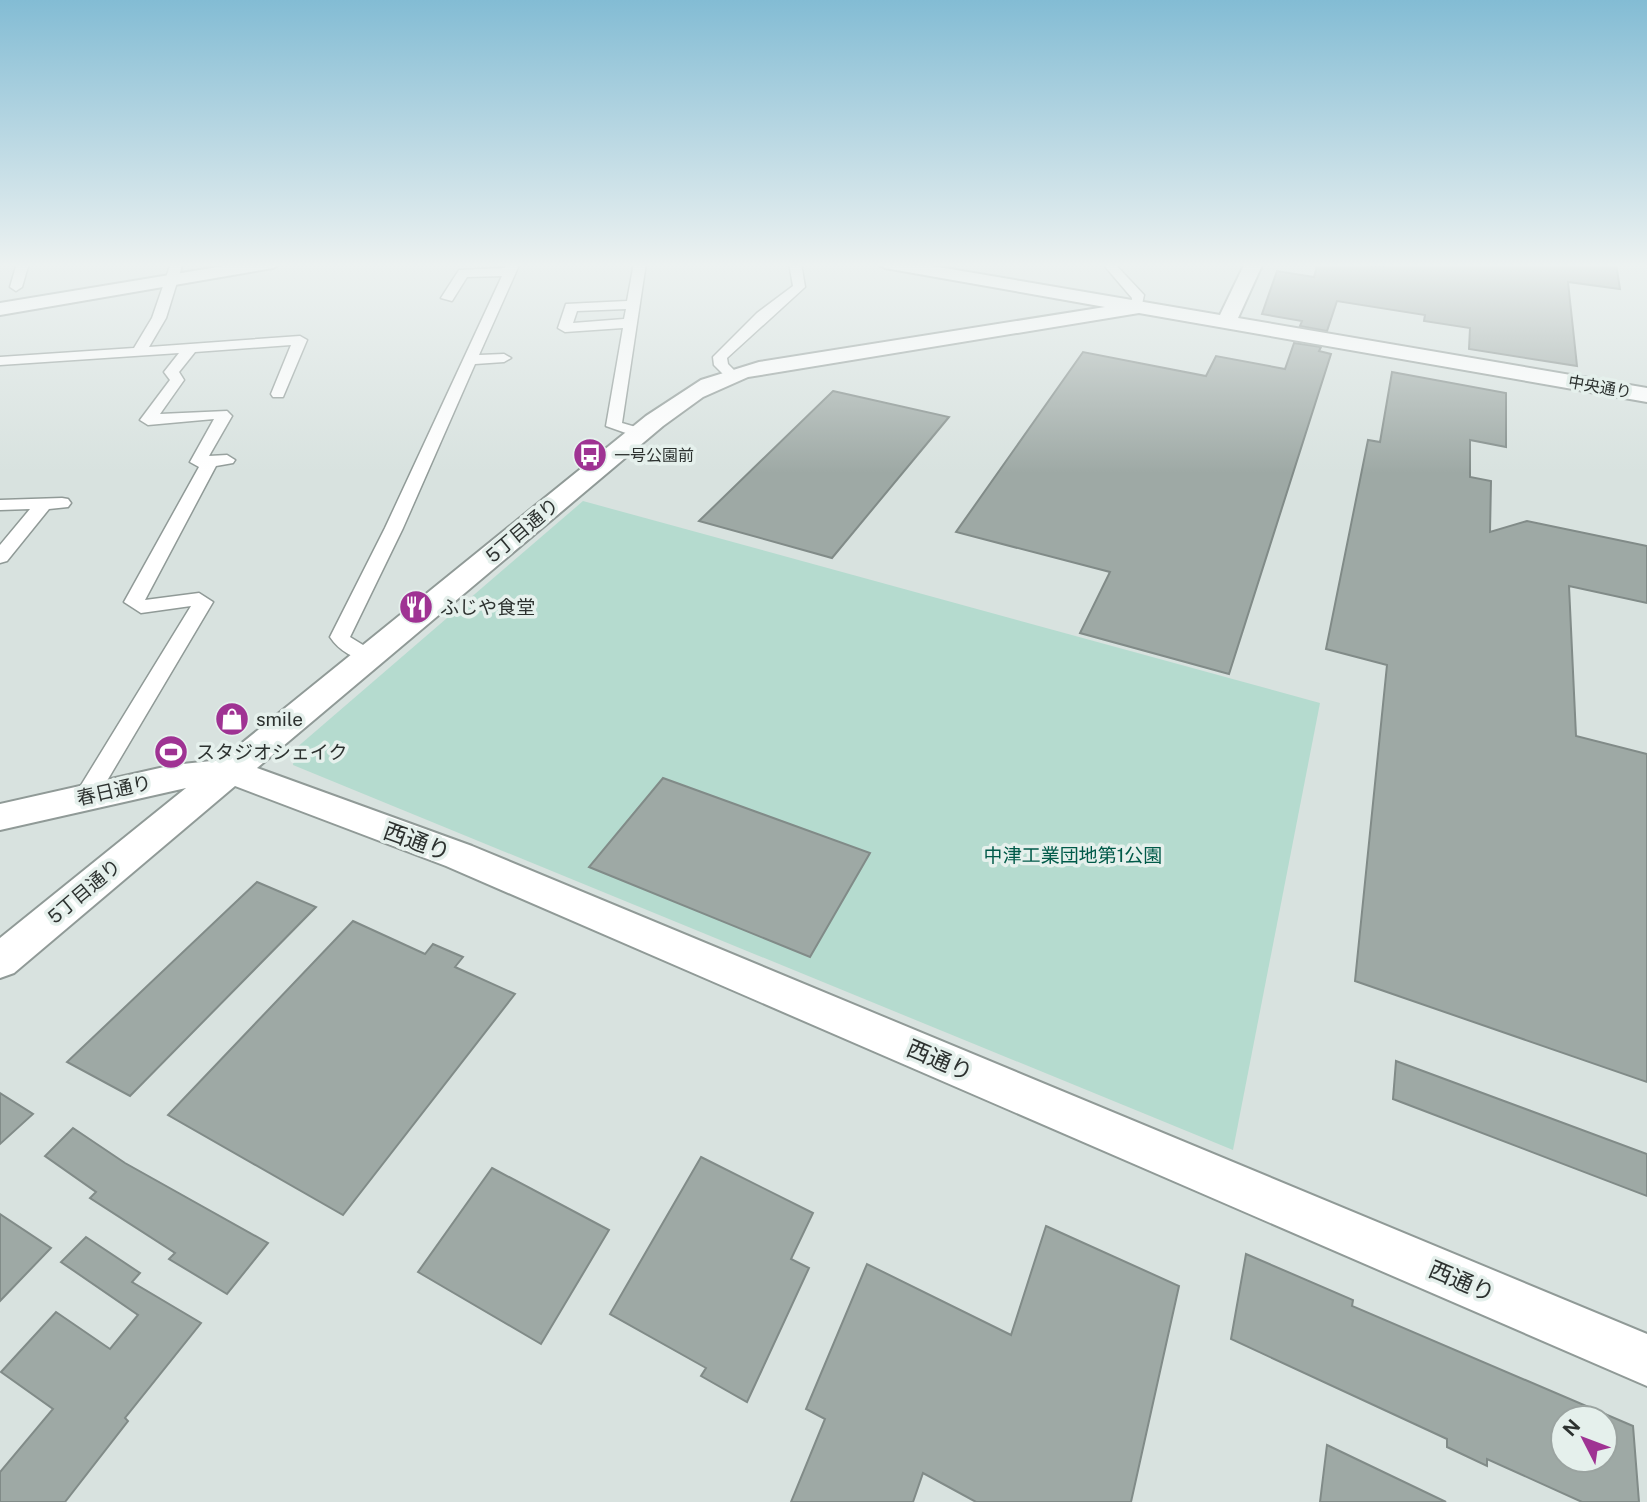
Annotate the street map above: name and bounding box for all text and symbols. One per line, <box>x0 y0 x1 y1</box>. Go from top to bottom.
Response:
street label: 中央通り <box>1567 372 1633 402</box>
bus stop icon: 一号公園前 <box>571 436 609 474</box>
place label: 一号公園前 <box>614 446 694 465</box>
street label: 5丁目通り <box>481 493 563 567</box>
restaurant icon: ふじや食堂 <box>397 588 435 626</box>
place label: ふじや食堂 <box>440 596 535 618</box>
shop icon: smile <box>213 700 251 738</box>
place label: smile <box>256 708 303 730</box>
sports icon: スタジオシェイク <box>152 733 190 771</box>
place label: スタジオシェイク <box>196 741 348 763</box>
street label: 春日通り <box>74 771 154 809</box>
street label: 西通り <box>380 817 454 865</box>
park label: 中津工業団地第1公園 <box>984 844 1162 866</box>
street label: 5丁目通り <box>43 854 125 928</box>
street label: 西通り <box>903 1034 977 1086</box>
street label: 西通り <box>1425 1255 1499 1307</box>
north arrow <box>1549 1404 1619 1474</box>
text: N <box>1558 1415 1585 1441</box>

